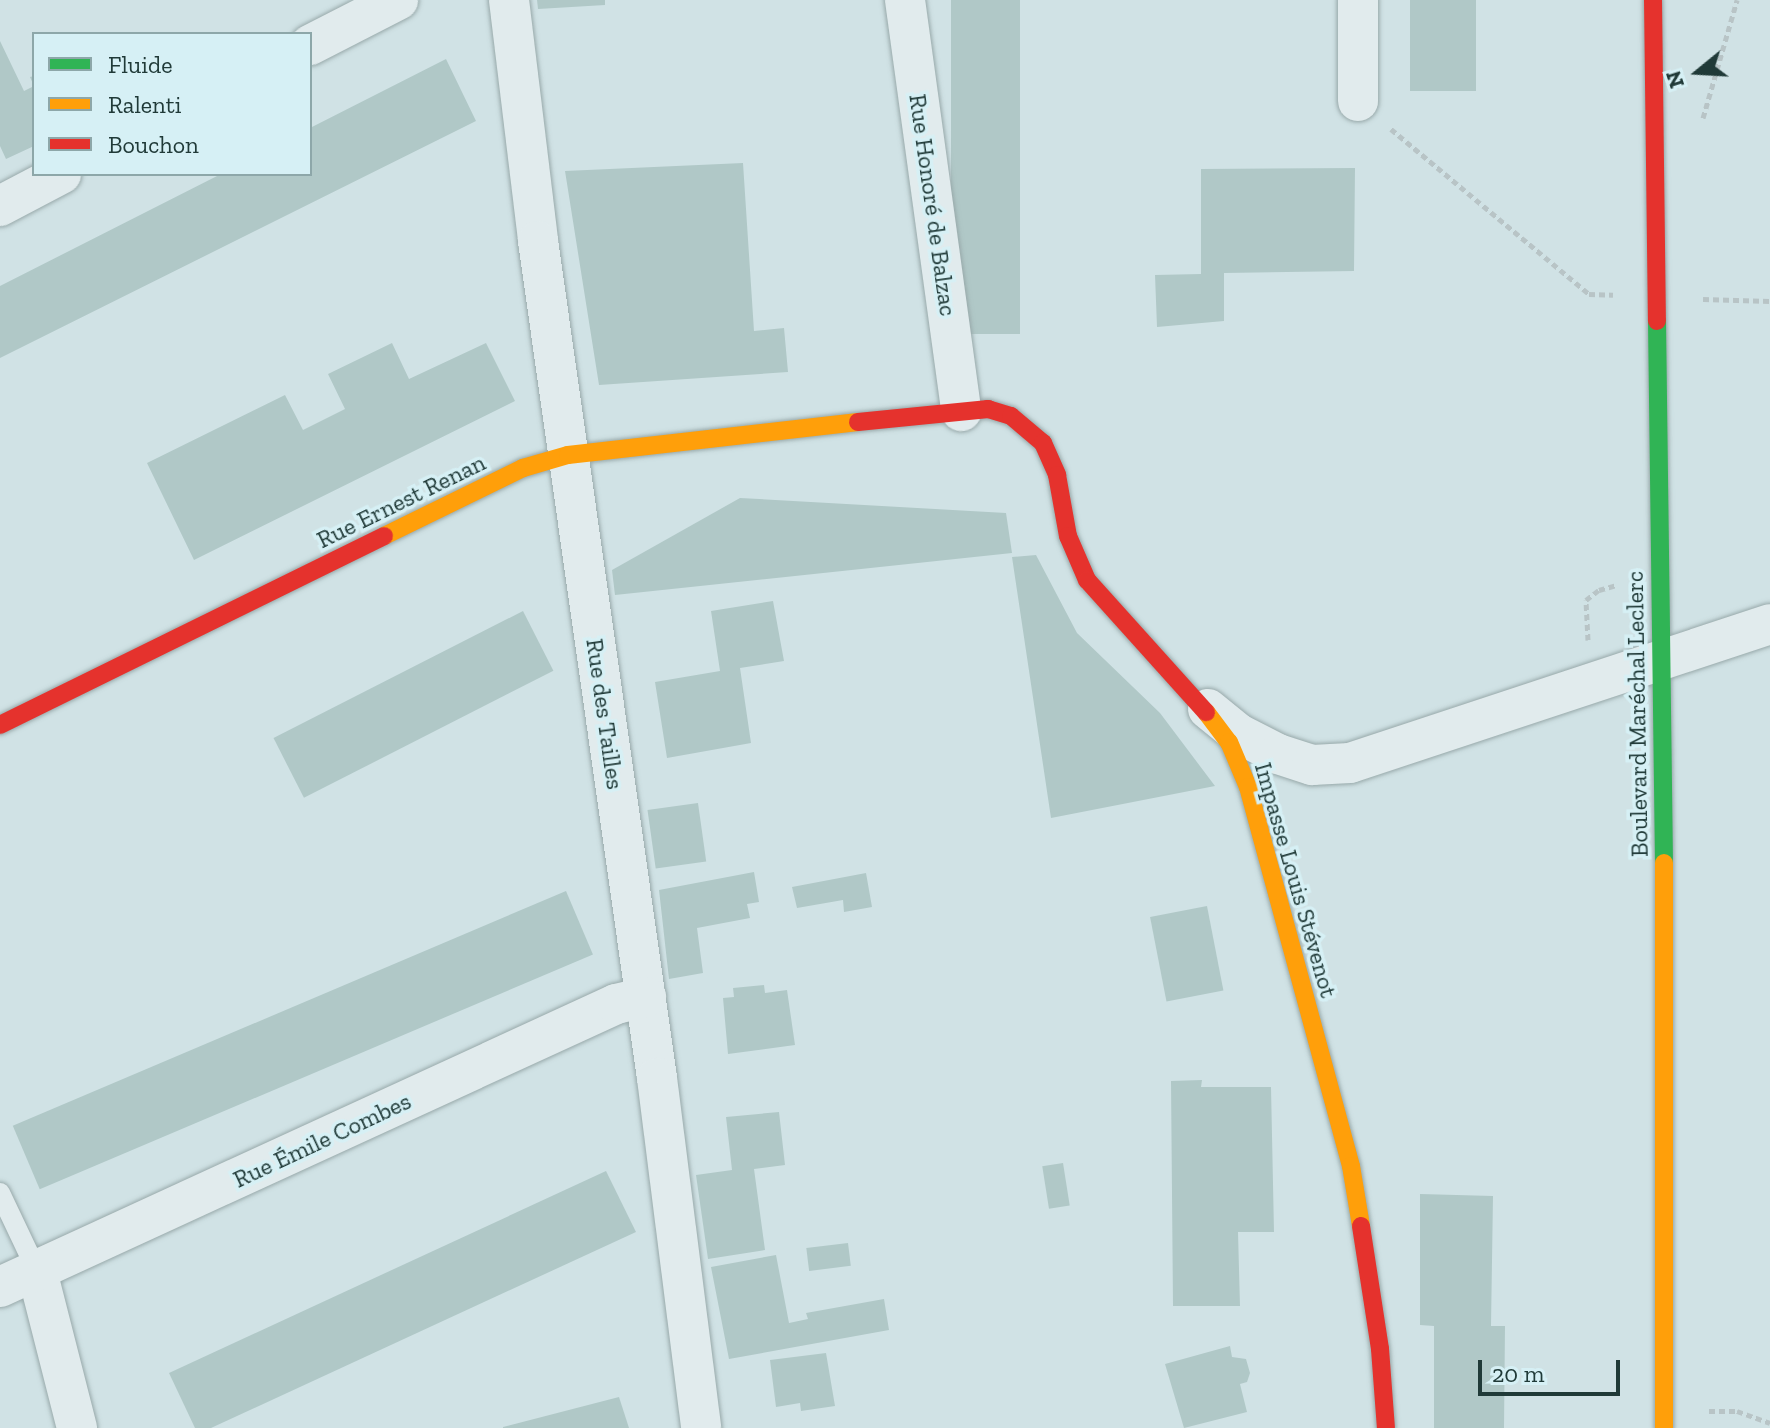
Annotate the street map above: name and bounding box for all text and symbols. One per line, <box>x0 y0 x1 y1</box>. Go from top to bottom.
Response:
legend <box>32 32 312 176</box>
north arrow <box>1658 32 1738 112</box>
text: Fluide <box>108 50 172 79</box>
text: N <box>1659 67 1690 92</box>
text: Ralenti <box>108 90 181 119</box>
street label: Rue Honoré de Balzac <box>903 92 963 318</box>
text: Bouchon <box>108 130 199 159</box>
street label: Rue Ernest Renan <box>312 448 490 554</box>
street label: Boulevard Maréchal Leclerc <box>1620 571 1654 857</box>
street label: Rue des Tailles <box>580 637 630 791</box>
street label: Impasse Louis Stévenot <box>1249 759 1343 1001</box>
street label: Rue Émile Combes <box>229 1086 415 1194</box>
scale bar <box>1482 1344 1624 1394</box>
text: 20 m <box>1492 1359 1544 1388</box>

